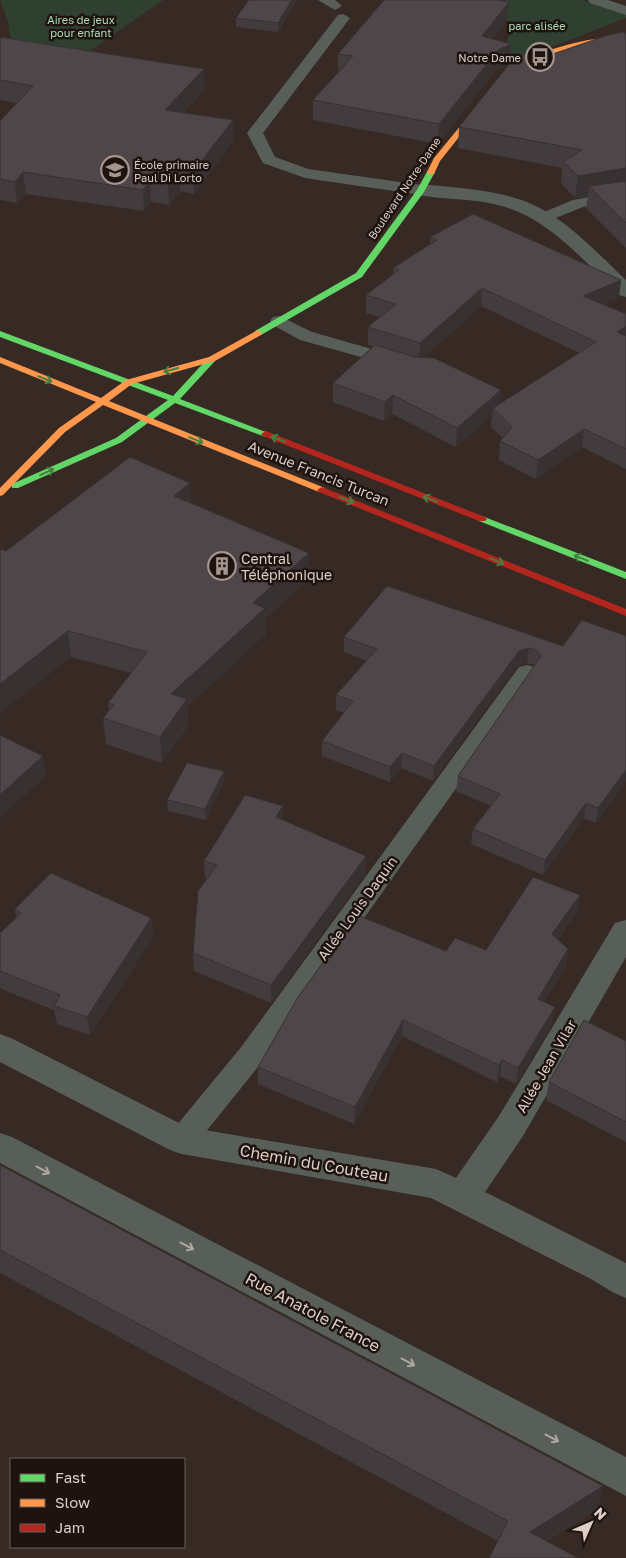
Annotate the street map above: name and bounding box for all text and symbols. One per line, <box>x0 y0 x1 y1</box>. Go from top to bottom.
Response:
park label: Aires de jeux pour enfant <box>47 13 115 39</box>
park label: parc alisée <box>508 19 566 32</box>
bus stop icon: Notre Dame <box>525 42 555 72</box>
place label: Notre Dame <box>458 51 521 64</box>
street label: Boulevard Notre-Dame <box>365 135 443 241</box>
school or university icon: École primaire Paul Di Lorto <box>100 155 130 185</box>
place label: École primaire Paul Di Lorto <box>134 158 209 184</box>
one-way arrow <box>163 366 179 376</box>
one-way arrow <box>37 375 52 384</box>
one-way arrow <box>271 434 287 443</box>
one-way arrow <box>188 435 203 445</box>
street label: Avenue Francis Turcan <box>246 437 392 509</box>
one-way arrow <box>39 467 54 476</box>
one-way arrow <box>422 493 437 502</box>
one-way arrow <box>339 497 354 506</box>
place label: Central Téléphonique <box>241 550 332 583</box>
building icon: Central Téléphonique <box>207 551 237 581</box>
one-way arrow <box>574 553 589 563</box>
one-way arrow <box>489 557 504 566</box>
street label: Allée Louis Daquin <box>314 853 400 963</box>
street label: Allée Jean Vilar <box>512 1016 580 1116</box>
street label: Chemin du Couteau <box>238 1140 390 1186</box>
one-way arrow <box>35 1166 50 1175</box>
one-way arrow <box>179 1242 194 1251</box>
street label: Rue Anatole France <box>242 1268 384 1356</box>
one-way arrow <box>400 1358 415 1368</box>
one-way arrow <box>544 1434 559 1443</box>
legend <box>10 1458 185 1548</box>
text: Fast <box>55 1468 86 1486</box>
text: Slow <box>55 1493 90 1511</box>
north arrow <box>566 1498 616 1548</box>
text: N <box>591 1504 610 1523</box>
text: Jam <box>55 1518 85 1536</box>

